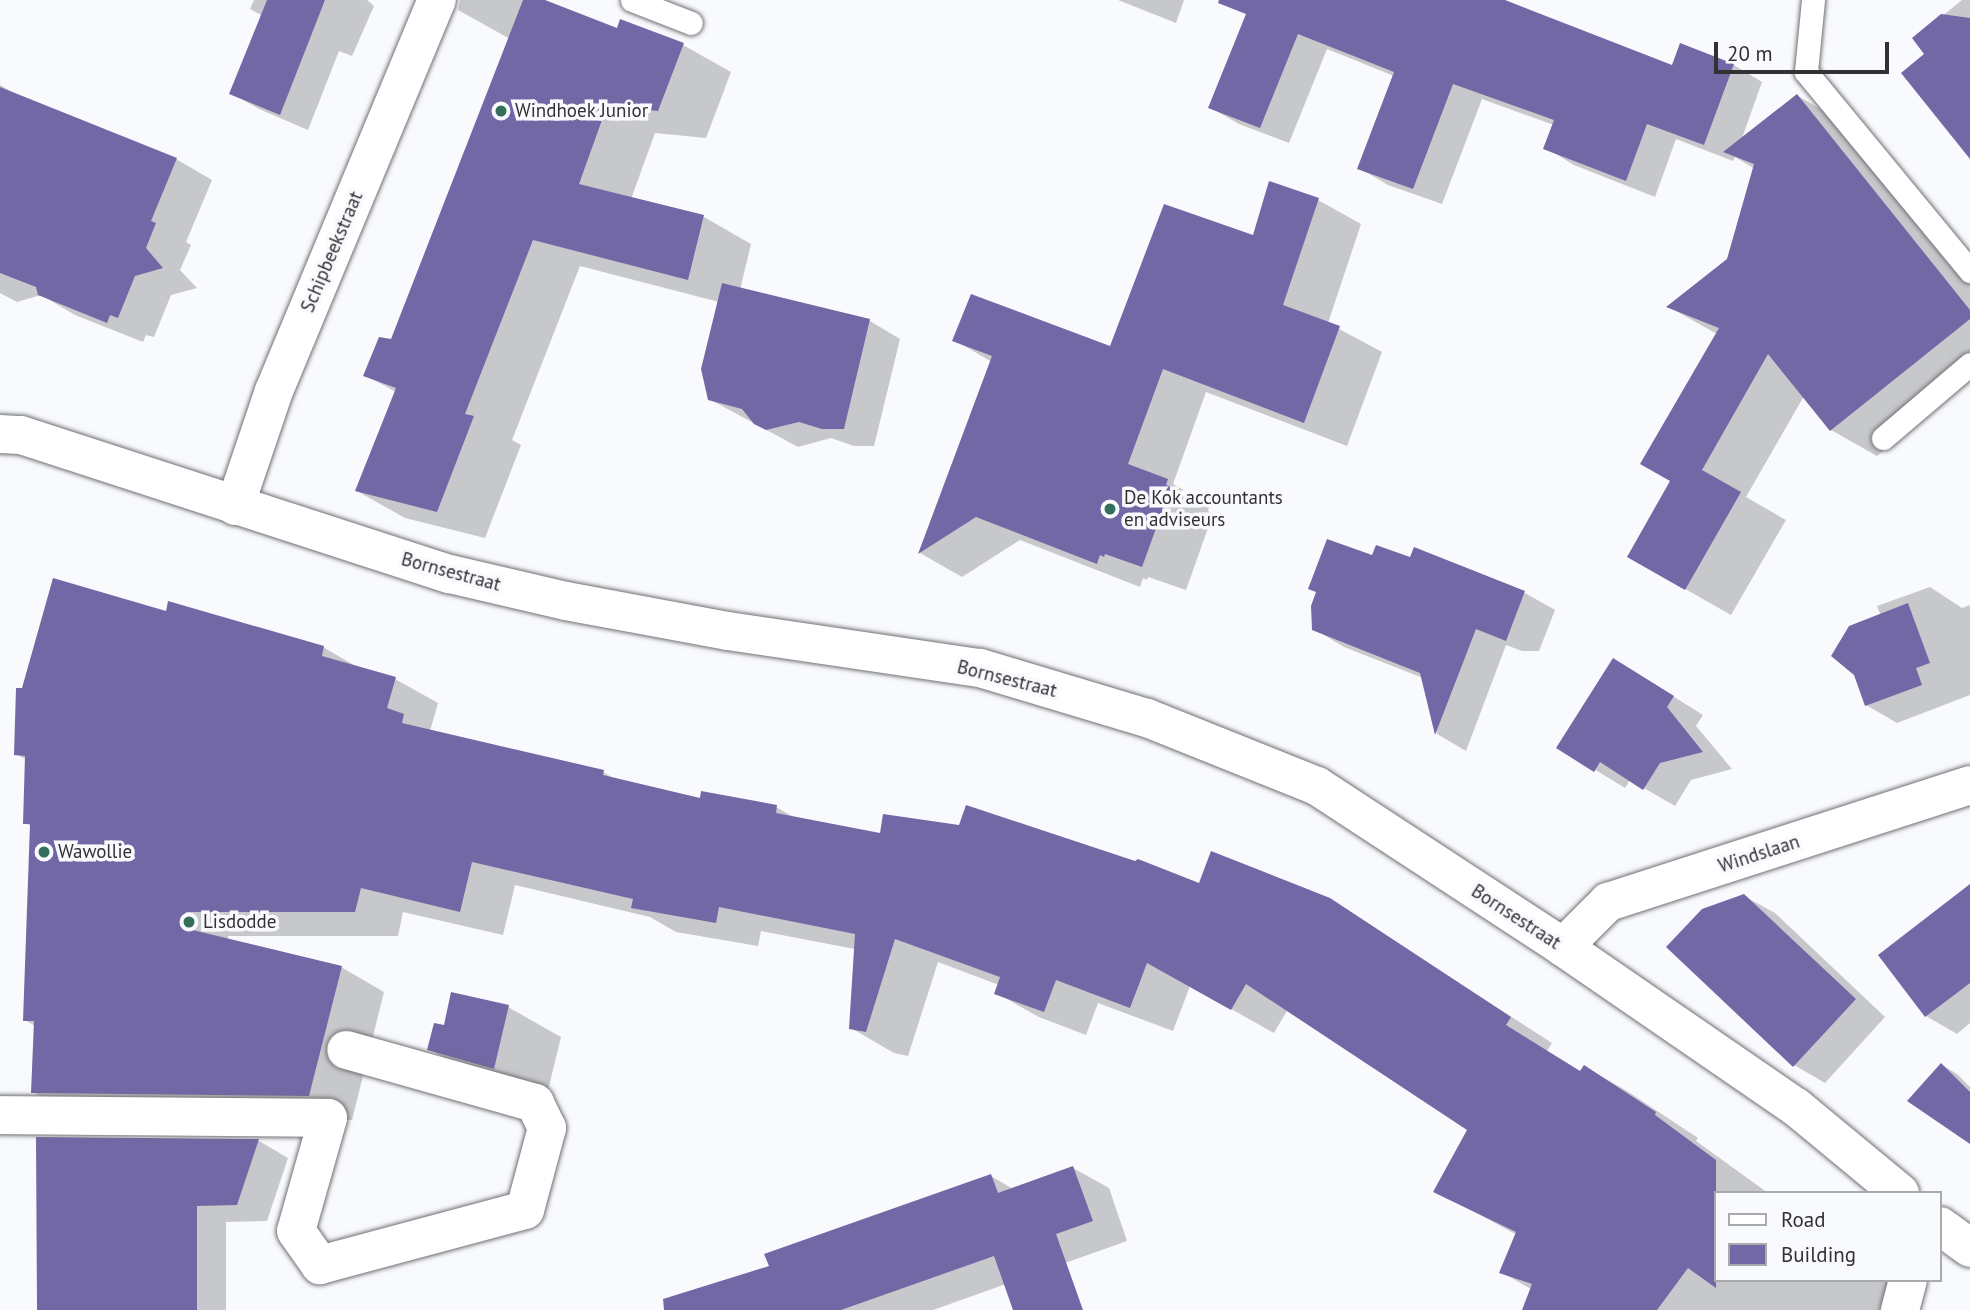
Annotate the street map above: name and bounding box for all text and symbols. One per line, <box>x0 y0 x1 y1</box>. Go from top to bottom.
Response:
scale bar <box>1718 28 1893 72</box>
text: 20 m <box>1727 40 1773 67</box>
place label: Windhoek Junior <box>515 100 649 122</box>
marker: Windhoek Junior <box>493 103 509 119</box>
street label: Schipbeekstraat <box>296 188 368 316</box>
place label: De Kok accountants en adviseurs <box>1124 487 1283 531</box>
marker: De Kok accountants en adviseurs <box>1102 501 1118 517</box>
street label: Bornsestraat <box>399 548 503 596</box>
street label: Bornsestraat <box>955 656 1059 702</box>
street label: Windslaan <box>1715 830 1803 878</box>
place label: Wawollie <box>58 841 132 863</box>
marker: Wawollie <box>36 844 52 860</box>
street label: Bornsestraat <box>1467 880 1565 954</box>
place label: Lisdodde <box>203 911 276 933</box>
marker: Lisdodde <box>181 914 197 930</box>
legend <box>1714 1191 1942 1282</box>
text: Road <box>1781 1206 1825 1233</box>
text: Building <box>1781 1241 1856 1268</box>

